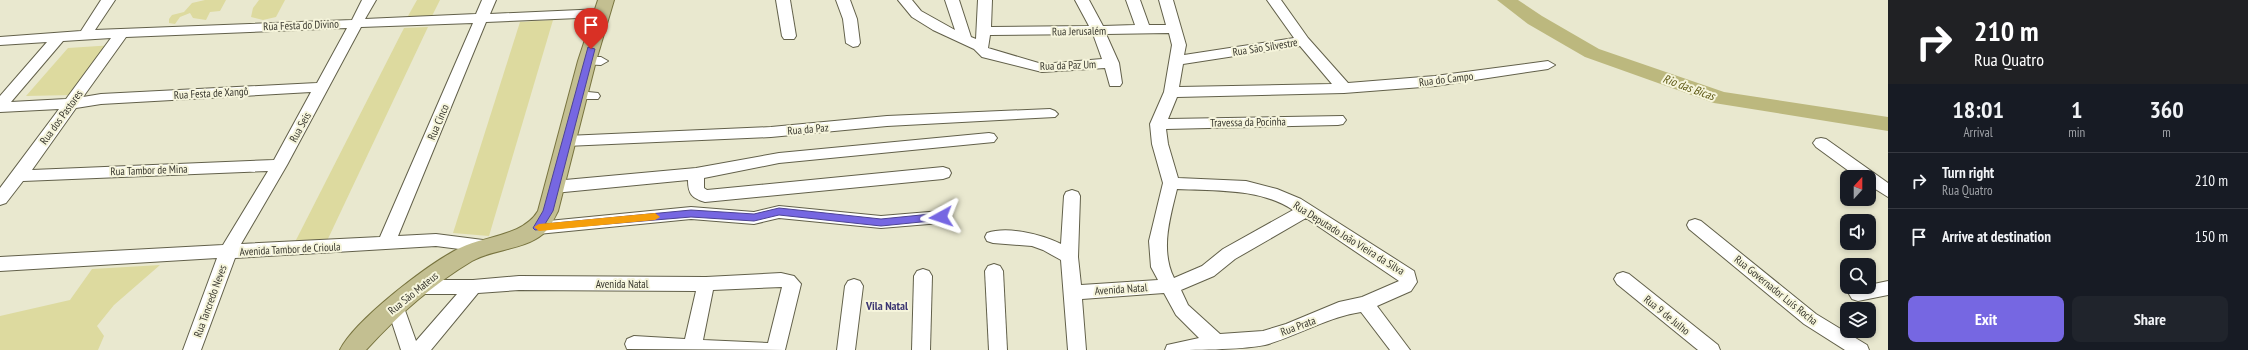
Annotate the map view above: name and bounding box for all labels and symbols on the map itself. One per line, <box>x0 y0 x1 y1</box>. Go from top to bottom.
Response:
pin <box>574 8 608 49</box>
street label: Rua Festa do Divino <box>263 17 339 33</box>
street label: Rua Jerusalém <box>1052 24 1106 38</box>
street label: Rua São Silvestre <box>1231 35 1299 59</box>
street label: Rua da Paz Um <box>1040 57 1096 73</box>
street label: Rua do Campo <box>1418 69 1474 89</box>
water label: Rio das Bicas <box>1661 71 1719 104</box>
street label: Rua Festa de Xangô <box>173 84 249 102</box>
street label: Rua dos Pastores <box>36 87 86 147</box>
street label: Rua Cinco <box>424 102 452 142</box>
street label: Rua Seis <box>286 109 314 144</box>
street label: Travessa da Pocinha <box>1210 114 1286 130</box>
street label: Rua da Paz <box>787 120 829 138</box>
street label: Rua Tambor de Mina <box>110 162 188 178</box>
north arrow <box>1840 170 1876 206</box>
position arrow <box>920 196 962 238</box>
street label: Rua Deputado João Vieira da Silva <box>1291 198 1407 278</box>
street label: Avenida Tambor de Crioula <box>239 239 341 259</box>
street label: Rua Governador Luís Rocha <box>1732 252 1820 328</box>
street label: Rua Tancredo Neves <box>190 263 230 339</box>
street label: Rua São Mateus <box>385 268 441 317</box>
street label: Avenida Natal <box>596 277 649 291</box>
street label: Avenida Natal <box>1094 280 1148 298</box>
street label: Rua 9 de Julho <box>1641 292 1693 338</box>
district label: Vila Natal <box>865 298 908 313</box>
street label: Rua Prata <box>1279 313 1317 339</box>

